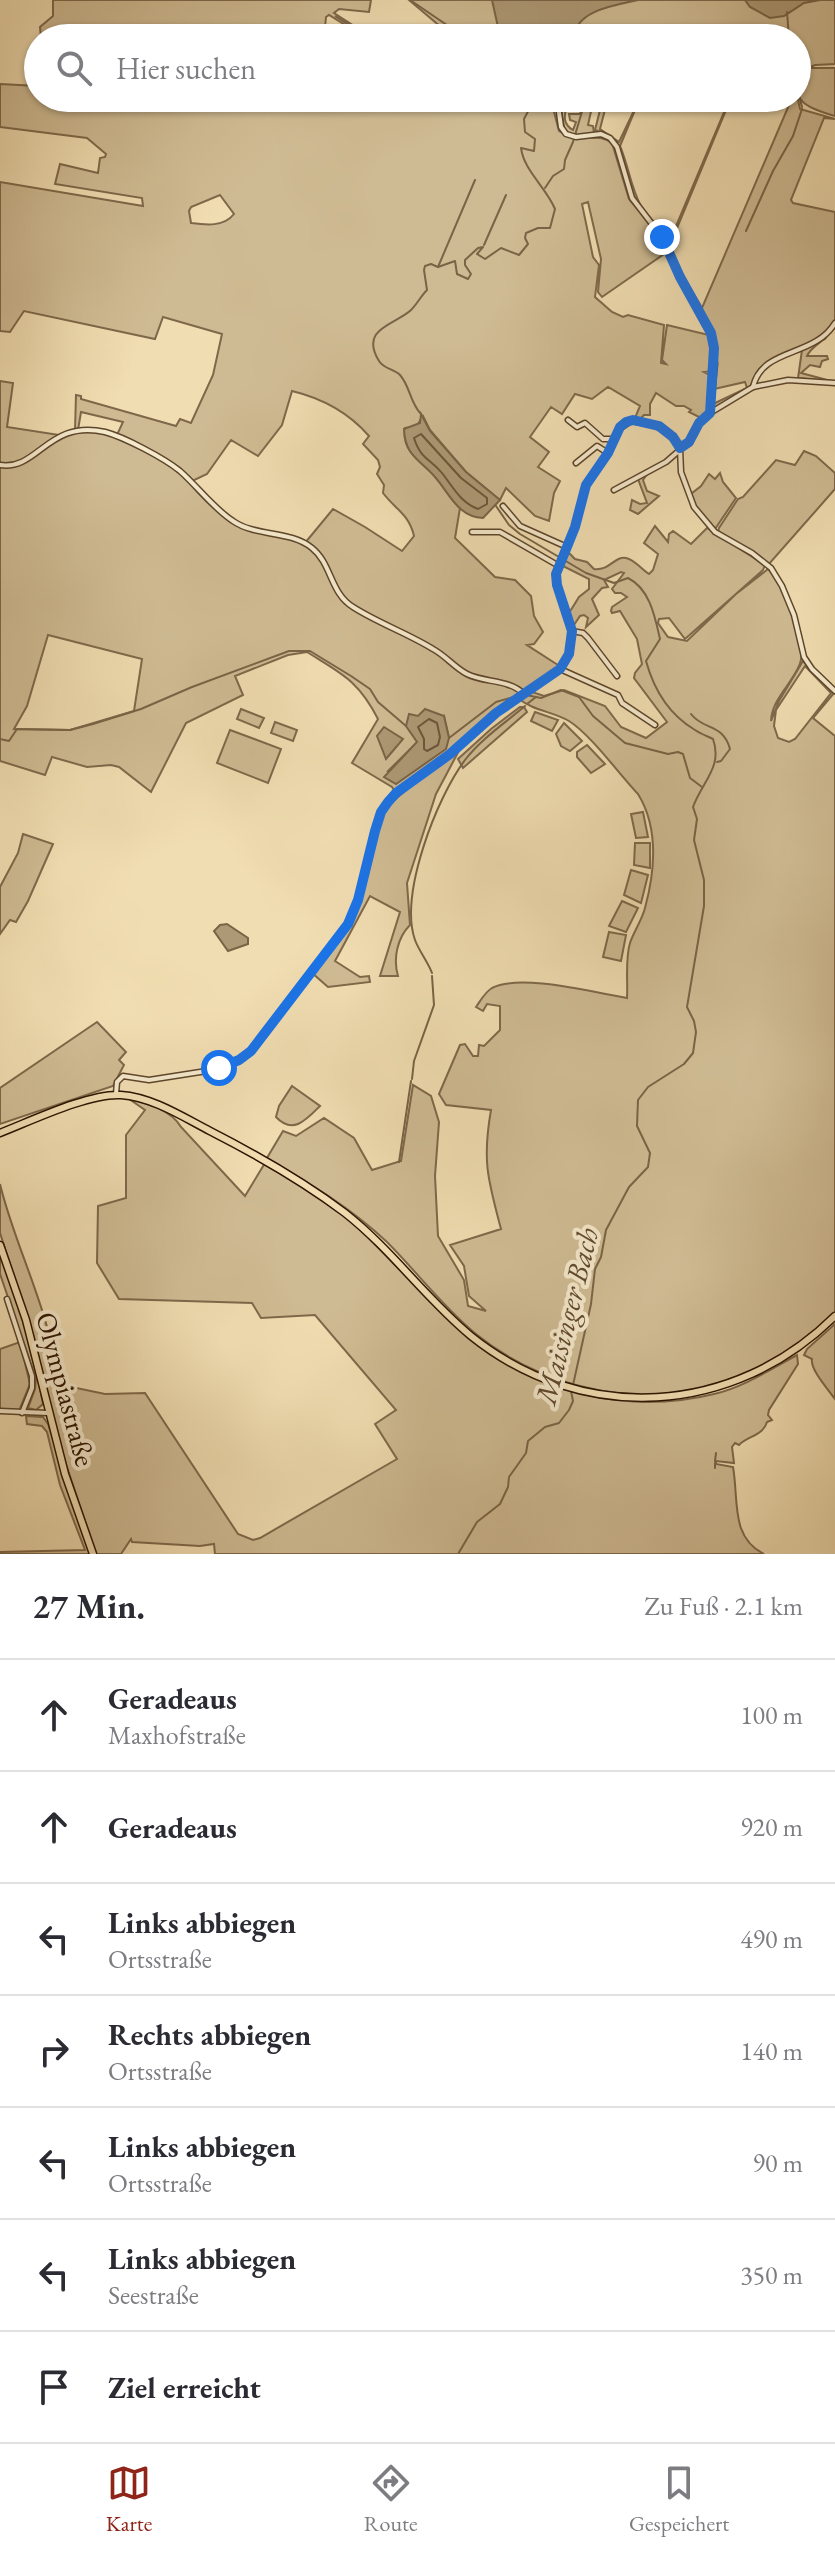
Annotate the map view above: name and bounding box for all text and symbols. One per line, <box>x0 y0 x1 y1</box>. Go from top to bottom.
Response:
search box <box>24 24 811 112</box>
icon: search <box>52 46 96 90</box>
text: Hier suchen <box>116 49 256 88</box>
route end <box>644 219 680 255</box>
route start <box>201 1050 237 1086</box>
water label: Maisinger Bach <box>525 1223 607 1410</box>
street label: Olympiastraße <box>28 1308 104 1470</box>
text: 27 Min. <box>32 1584 145 1628</box>
text: Zu Fuß · 2.1 km <box>644 1589 803 1623</box>
text: Geradeaus <box>108 1679 237 1718</box>
icon: ahead <box>32 1693 76 1737</box>
text: 100 m <box>740 1698 803 1732</box>
text: Maxhofstraße <box>108 1718 246 1752</box>
icon: ahead <box>32 1805 76 1849</box>
text: Geradeaus <box>108 1808 237 1847</box>
text: 920 m <box>740 1810 803 1844</box>
text: Links abbiegen <box>108 1903 296 1942</box>
icon: left <box>32 1917 76 1961</box>
text: 490 m <box>740 1922 803 1956</box>
text: Ortsstraße <box>108 1942 212 1976</box>
text: Rechts abbiegen <box>108 2015 311 2054</box>
icon: right <box>32 2029 76 2073</box>
text: 140 m <box>740 2034 803 2068</box>
text: Ortsstraße <box>108 2054 212 2088</box>
text: Links abbiegen <box>108 2127 296 2166</box>
icon: left <box>32 2141 76 2185</box>
text: 90 m <box>753 2146 803 2180</box>
text: Ortsstraße <box>108 2166 212 2200</box>
text: Links abbiegen <box>108 2239 296 2278</box>
icon: left <box>32 2253 76 2297</box>
text: 350 m <box>740 2258 803 2292</box>
text: Seestraße <box>108 2278 199 2312</box>
icon: arrive <box>32 2365 76 2409</box>
text: Ziel erreicht <box>108 2368 261 2407</box>
tab: Karte <box>106 2461 152 2538</box>
tab: Route <box>364 2461 418 2538</box>
tab: Gespeichert <box>629 2461 729 2538</box>

